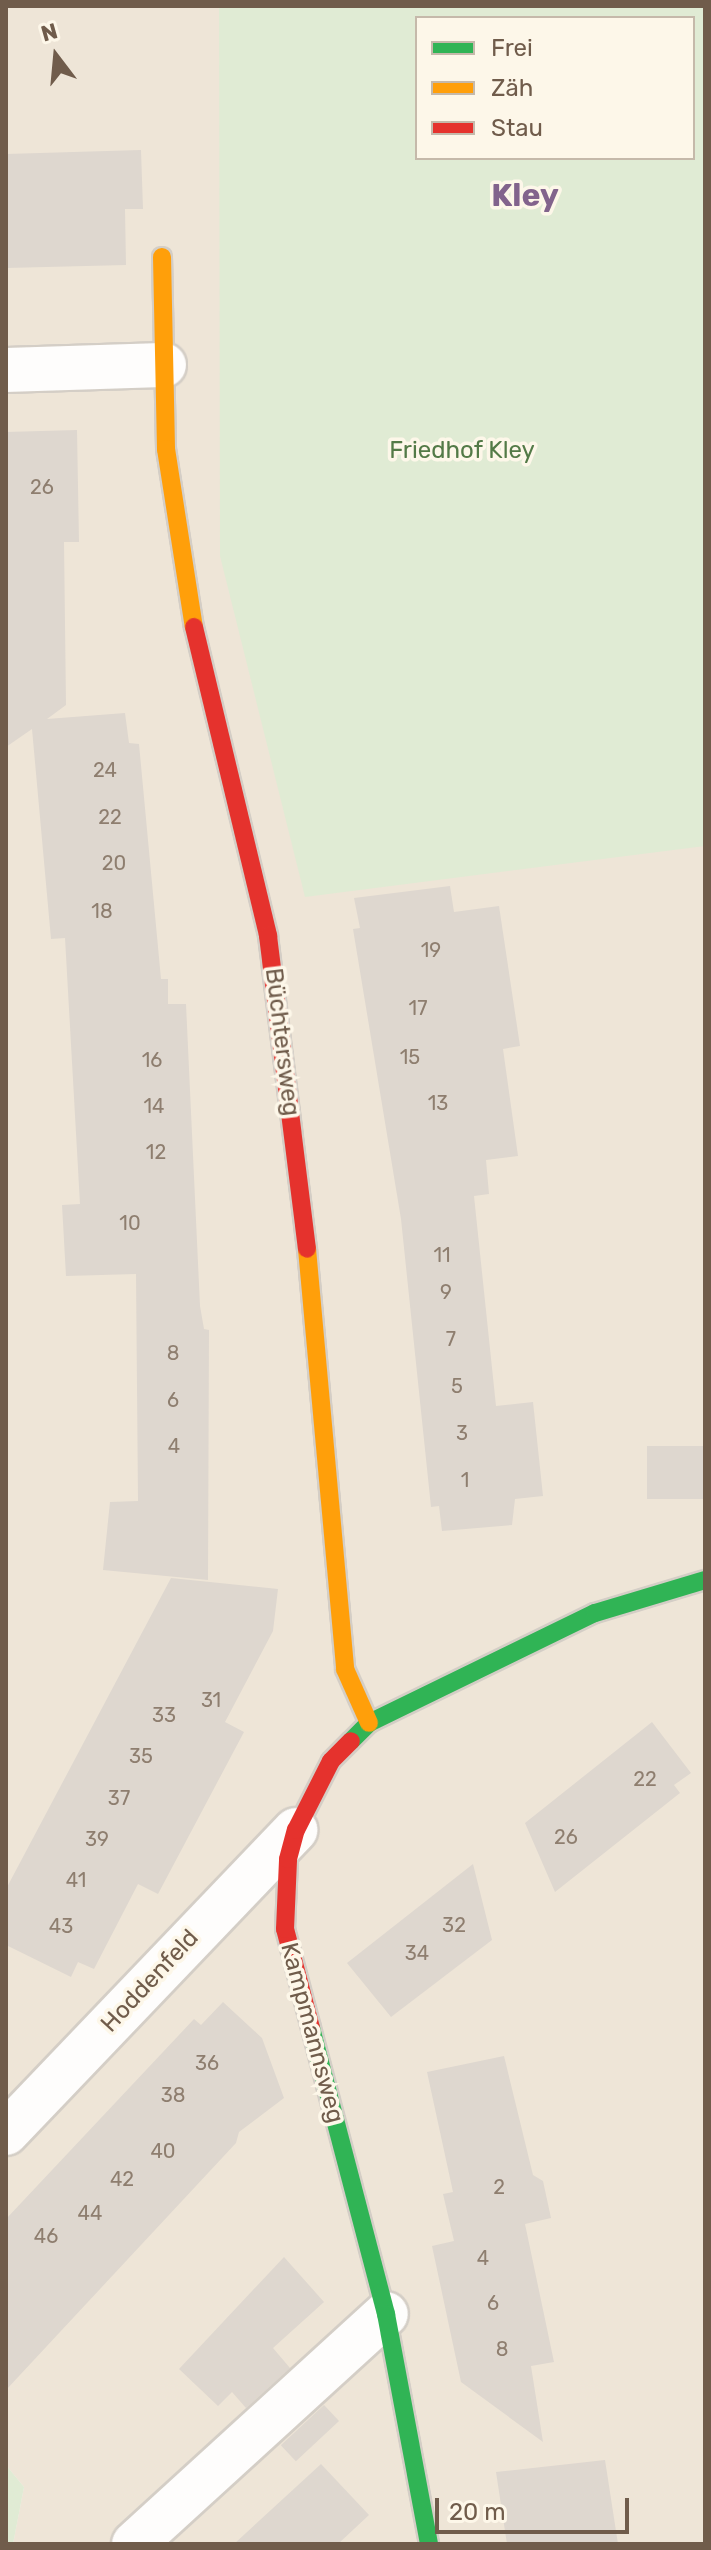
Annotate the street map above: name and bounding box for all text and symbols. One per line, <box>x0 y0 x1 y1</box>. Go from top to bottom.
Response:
north arrow <box>16 16 96 96</box>
legend <box>415 16 695 160</box>
text: N <box>38 17 61 48</box>
text: Frei <box>491 34 533 62</box>
text: Zäh <box>491 74 533 102</box>
text: Stau <box>491 114 543 142</box>
district label: Kley <box>491 176 559 214</box>
park label: Friedhof Kley <box>389 437 535 465</box>
house number: 26 <box>30 475 54 499</box>
house number: 24 <box>93 758 117 782</box>
house number: 22 <box>98 805 122 829</box>
house number: 20 <box>102 851 126 875</box>
house number: 18 <box>91 899 113 923</box>
house number: 19 <box>421 938 441 962</box>
street label: Büchtersweg <box>259 966 305 1118</box>
house number: 17 <box>409 996 427 1020</box>
house number: 15 <box>400 1045 420 1069</box>
house number: 16 <box>142 1048 162 1072</box>
house number: 13 <box>428 1091 448 1115</box>
house number: 14 <box>144 1094 164 1118</box>
house number: 12 <box>146 1140 166 1164</box>
house number: 10 <box>119 1211 141 1235</box>
house number: 11 <box>433 1243 451 1267</box>
house number: 9 <box>440 1280 452 1304</box>
house number: 7 <box>446 1327 456 1351</box>
house number: 8 <box>167 1341 179 1365</box>
house number: 5 <box>451 1374 463 1398</box>
house number: 6 <box>167 1388 179 1412</box>
house number: 3 <box>456 1421 468 1445</box>
house number: 4 <box>168 1434 180 1458</box>
house number: 1 <box>461 1468 469 1492</box>
house number: 31 <box>201 1688 221 1712</box>
house number: 33 <box>152 1703 176 1727</box>
house number: 35 <box>129 1744 153 1768</box>
house number: 22 <box>633 1767 657 1791</box>
house number: 37 <box>108 1786 130 1810</box>
house number: 26 <box>554 1825 578 1849</box>
house number: 39 <box>85 1827 109 1851</box>
house number: 41 <box>66 1868 86 1892</box>
house number: 32 <box>442 1913 466 1937</box>
house number: 43 <box>49 1914 73 1938</box>
street label: Hoddenfeld <box>95 1924 205 2038</box>
street label: Kampmannsweg <box>274 1940 350 2126</box>
house number: 34 <box>405 1941 429 1965</box>
house number: 36 <box>195 2051 219 2075</box>
house number: 38 <box>161 2083 185 2107</box>
house number: 40 <box>150 2139 176 2163</box>
house number: 42 <box>110 2167 134 2191</box>
house number: 2 <box>493 2175 505 2199</box>
house number: 44 <box>78 2201 102 2225</box>
house number: 46 <box>34 2224 58 2248</box>
house number: 4 <box>477 2246 489 2270</box>
house number: 6 <box>487 2291 499 2315</box>
house number: 8 <box>496 2337 508 2361</box>
scale bar <box>439 2482 633 2532</box>
text: 20 m <box>449 2498 506 2526</box>

